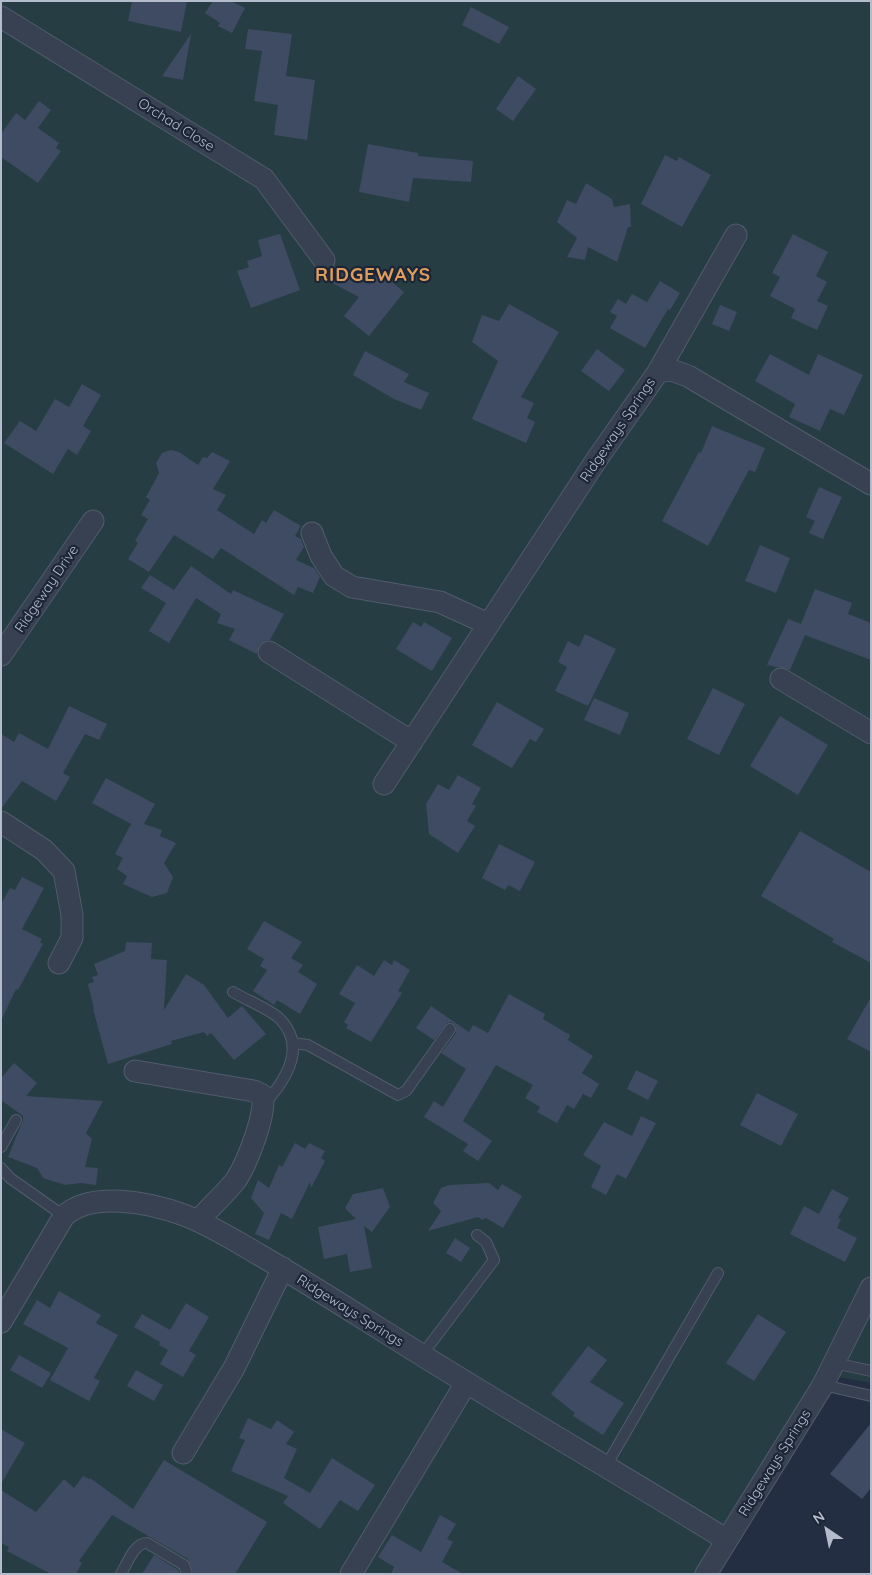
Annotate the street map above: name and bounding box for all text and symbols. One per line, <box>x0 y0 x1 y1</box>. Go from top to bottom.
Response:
street label: Orchad Close <box>135 95 217 155</box>
district label: RIDGEWAYS <box>314 264 432 286</box>
street label: Ridgeways Springs <box>577 375 659 485</box>
street label: Ridgeway Drive <box>12 542 82 636</box>
street label: Ridgeways Springs <box>294 1271 406 1351</box>
street label: Ridgeways Springs <box>735 1407 815 1519</box>
north arrow <box>802 1505 852 1555</box>
text: N <box>809 1507 828 1528</box>

